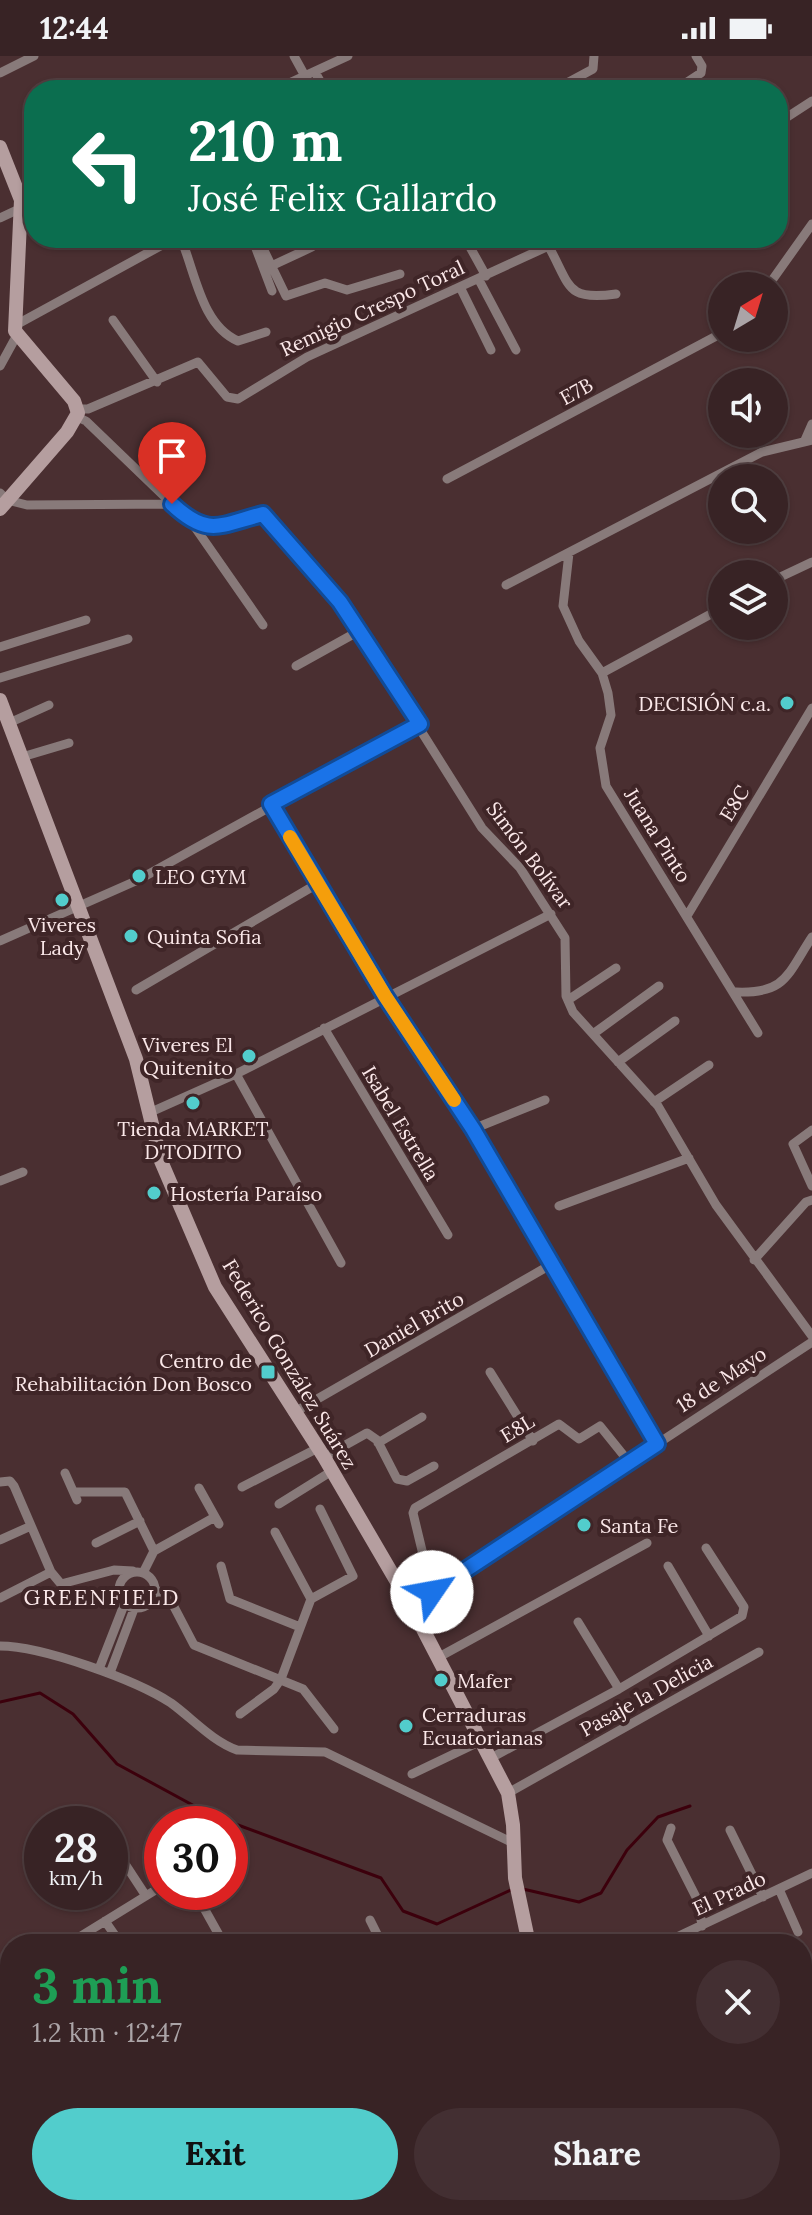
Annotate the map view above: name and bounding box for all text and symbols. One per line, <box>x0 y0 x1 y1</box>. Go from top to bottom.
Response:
text: 12:44 <box>40 9 109 47</box>
text: 210 m <box>188 105 342 176</box>
icon: left <box>56 112 160 216</box>
text: José Felix Gallardo <box>188 175 497 221</box>
street label: Remigio Crespo Toral <box>276 254 468 362</box>
north arrow <box>708 272 788 352</box>
map controls <box>708 272 788 640</box>
button: sound <box>708 368 788 448</box>
street label: E7B <box>555 372 597 410</box>
pin <box>138 422 206 504</box>
icon: arrive <box>150 434 194 478</box>
button: search <box>708 464 788 544</box>
button: layers <box>708 560 788 640</box>
place label: DECISIÓN c.a. <box>638 691 771 716</box>
marker: DECISIÓN c.a. <box>778 694 796 712</box>
street label: E8C <box>714 780 754 826</box>
street label: Juana Pinto <box>619 782 697 887</box>
street label: Simón Bolívar <box>482 796 579 914</box>
place label: LEO GYM <box>155 864 246 889</box>
marker: LEO GYM <box>130 867 148 885</box>
marker: Viveres Lady <box>53 891 71 909</box>
place label: Viveres Lady <box>27 912 96 960</box>
place label: Quinta Sofia <box>147 924 261 949</box>
marker: Quinta Sofia <box>122 927 140 945</box>
place label: Viveres El Quitenito <box>141 1032 233 1080</box>
marker: Viveres El Quitenito <box>240 1047 258 1065</box>
street label: Isabel Estrella <box>357 1061 445 1185</box>
marker: Tienda MARKET D'TODITO <box>184 1094 202 1112</box>
place label: Tienda MARKET D'TODITO <box>117 1116 269 1164</box>
place label: Hostería Paraíso <box>170 1181 322 1206</box>
marker: Hostería Paraíso <box>145 1184 163 1202</box>
street label: Federico González Suárez <box>217 1255 363 1473</box>
street label: Daniel Brito <box>360 1285 468 1363</box>
street label: 18 de Mayo <box>671 1341 771 1417</box>
place label: Centro de Rehabilitación Don Bosco <box>15 1348 252 1396</box>
marker: Centro de Rehabilitación Don Bosco <box>259 1363 277 1381</box>
street label: E8L <box>495 1408 539 1448</box>
place label: Santa Fe <box>600 1513 679 1538</box>
marker: Santa Fe <box>575 1516 593 1534</box>
position arrow <box>390 1550 474 1634</box>
district label: GREENFIELD <box>24 1583 180 1611</box>
street label: Pasaje la Delicia <box>575 1648 717 1742</box>
place label: Mafer <box>457 1668 512 1693</box>
marker: Mafer <box>432 1671 450 1689</box>
place label: Cerraduras Ecuatorianas <box>422 1702 543 1750</box>
marker: Cerraduras Ecuatorianas <box>397 1717 415 1735</box>
speed limit sign: 30 <box>144 1806 248 1910</box>
text: 28 <box>54 1822 98 1873</box>
text: km/h <box>49 1865 103 1890</box>
street label: El Prado <box>688 1865 770 1921</box>
text: 3 min <box>32 1955 162 2016</box>
button: close <box>696 1960 780 2044</box>
text: 1.2 km · 12:47 <box>32 2016 182 2049</box>
button: Exit <box>32 2108 398 2200</box>
button: Share <box>414 2108 780 2200</box>

